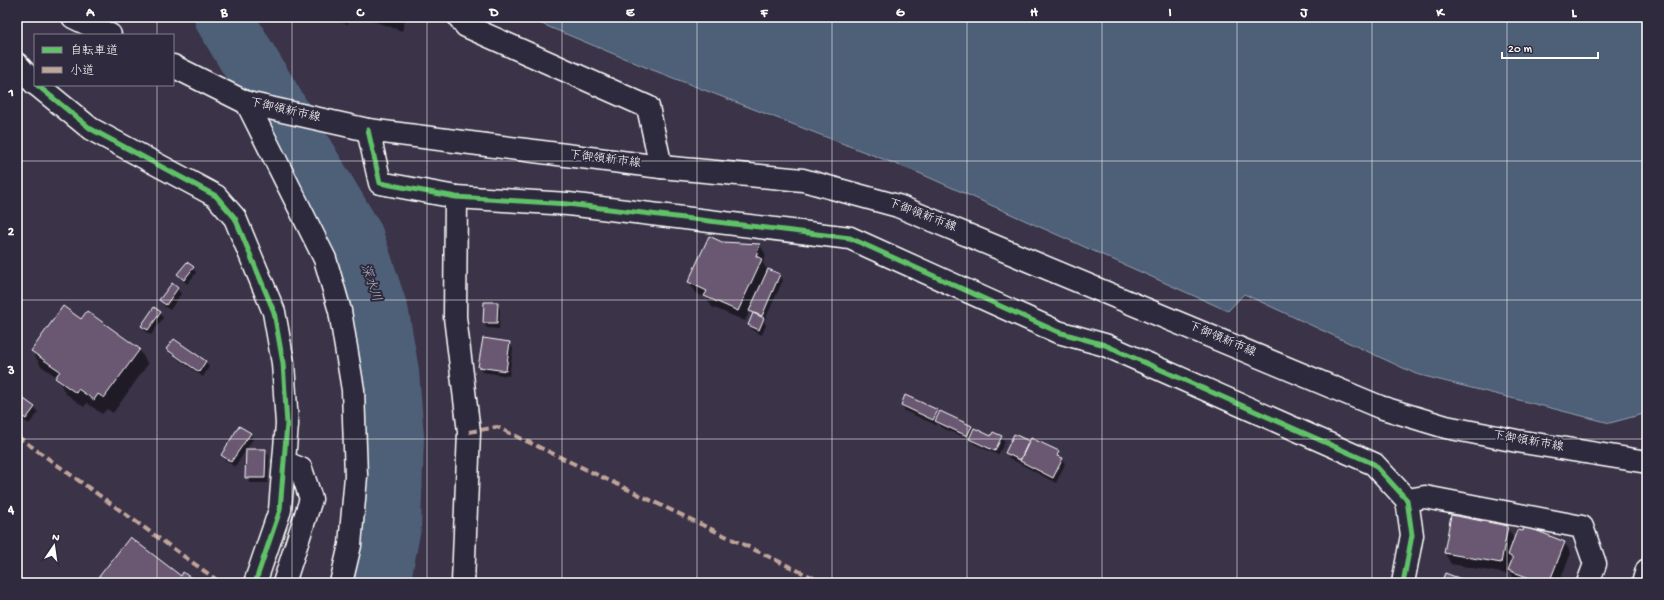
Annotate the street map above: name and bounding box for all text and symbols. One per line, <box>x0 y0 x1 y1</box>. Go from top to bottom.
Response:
text: A <box>85 6 95 21</box>
text: B <box>220 6 229 21</box>
text: C <box>355 6 365 21</box>
text: D <box>489 6 499 21</box>
text: E <box>626 6 635 21</box>
text: F <box>760 6 769 21</box>
text: G <box>896 6 905 21</box>
text: H <box>1030 6 1038 21</box>
text: I <box>1168 6 1172 21</box>
text: J <box>1300 6 1309 21</box>
text: K <box>1435 6 1445 21</box>
text: L <box>1572 6 1578 21</box>
legend <box>34 34 174 86</box>
scale bar <box>1502 34 1598 60</box>
text: 20 m <box>1508 43 1533 57</box>
text: 自転車道 <box>70 44 118 59</box>
text: 小道 <box>70 64 94 79</box>
text: 1 <box>7 86 14 101</box>
street label: 下御領新市線 <box>248 95 322 126</box>
street label: 下御領新市線 <box>568 148 642 171</box>
street label: 下御領新市線 <box>886 196 958 235</box>
text: 2 <box>8 225 15 240</box>
water label: 深水川 <box>357 262 384 304</box>
street label: 下御領新市線 <box>1186 319 1258 361</box>
text: 3 <box>7 364 15 379</box>
street label: 下御領新市線 <box>1491 428 1565 455</box>
text: 4 <box>7 503 15 518</box>
north arrow <box>34 526 74 566</box>
text: N <box>51 532 61 545</box>

